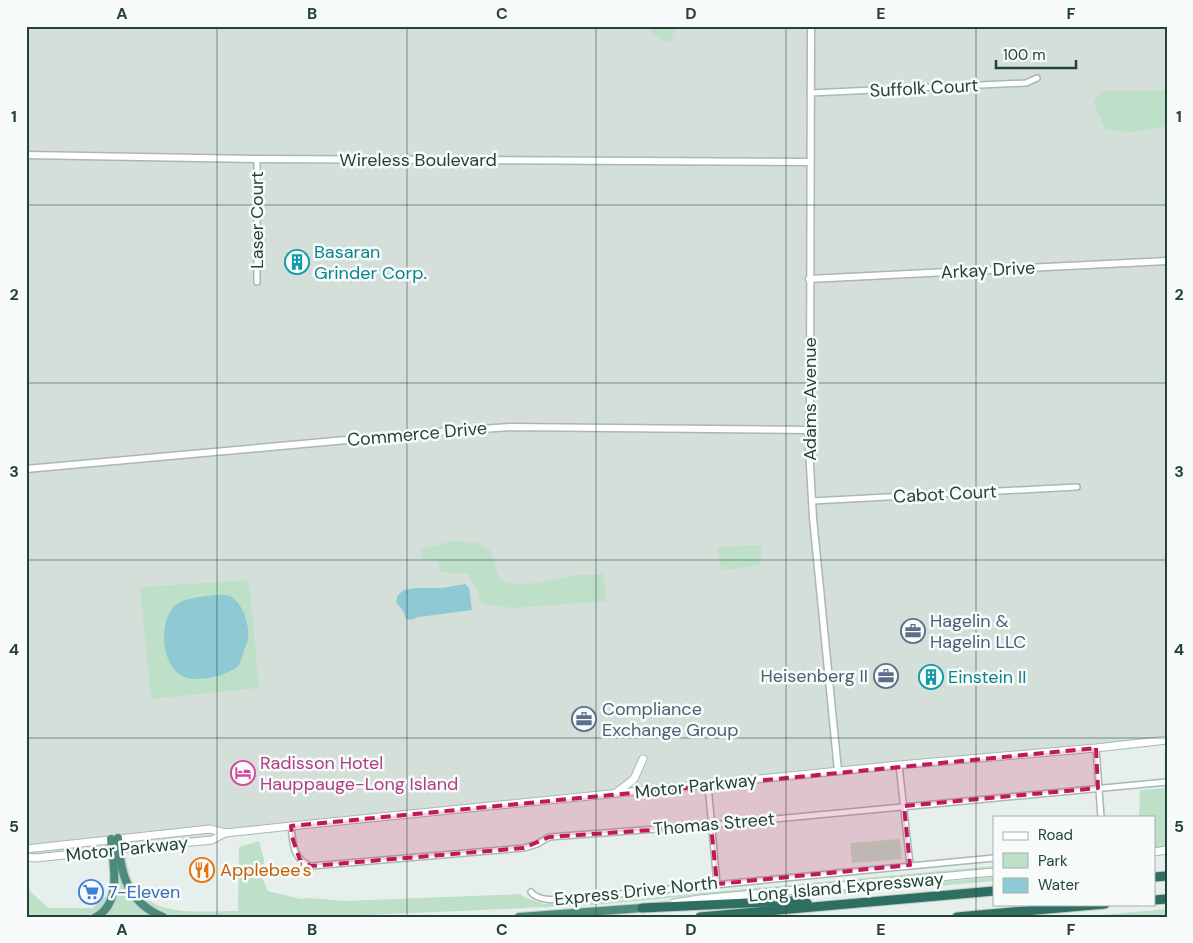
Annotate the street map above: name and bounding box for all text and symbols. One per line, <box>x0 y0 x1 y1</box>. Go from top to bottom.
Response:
text: A <box>116 3 128 24</box>
text: B <box>307 3 317 24</box>
text: C <box>496 3 508 24</box>
text: D <box>685 3 697 24</box>
text: E <box>876 3 886 24</box>
text: F <box>1067 3 1076 24</box>
scale bar <box>996 38 1076 70</box>
text: 100 m <box>1003 45 1046 65</box>
street label: Suffolk Court <box>869 73 979 103</box>
text: 1 <box>11 106 17 127</box>
text: 1 <box>1176 106 1182 127</box>
street label: Wireless Boulevard <box>339 148 497 172</box>
street label: Laser Court <box>245 171 269 269</box>
place label: Basaran Grinder Corp. <box>314 240 427 285</box>
building icon: Basaran Grinder Corp. <box>284 249 310 275</box>
street label: Arkay Drive <box>940 256 1036 284</box>
text: 2 <box>9 284 19 305</box>
text: 2 <box>1174 284 1184 305</box>
street label: Adams Avenue <box>798 337 822 461</box>
street label: Commerce Drive <box>346 416 488 452</box>
text: 3 <box>9 461 19 482</box>
text: 3 <box>1174 461 1184 482</box>
street label: Cabot Court <box>893 479 997 509</box>
place label: Hagelin & Hagelin LLC <box>930 609 1026 654</box>
office icon: Hagelin & Hagelin LLC <box>900 618 926 644</box>
text: 4 <box>9 639 19 660</box>
text: 4 <box>1174 639 1184 660</box>
office icon: Heisenberg II <box>873 663 899 689</box>
place label: Heisenberg II <box>760 664 868 688</box>
building icon: Einstein II <box>918 664 944 690</box>
place label: Einstein II <box>948 665 1026 689</box>
place label: Compliance Exchange Group <box>602 697 738 742</box>
office icon: Compliance Exchange Group <box>571 706 597 732</box>
place label: Radisson Hotel Hauppauge-Long Island <box>260 751 458 796</box>
hotel icon: Radisson Hotel Hauppauge-Long Island <box>230 760 256 786</box>
street label: Motor Parkway <box>634 768 758 804</box>
street label: Thomas Street <box>652 807 776 841</box>
text: 5 <box>9 816 19 837</box>
legend <box>993 816 1156 906</box>
text: 5 <box>1174 816 1184 837</box>
text: Road <box>1038 825 1073 845</box>
street label: Motor Parkway <box>65 831 189 867</box>
text: Park <box>1038 851 1068 871</box>
restaurant icon: Applebee's <box>189 857 215 883</box>
place label: Applebee's <box>220 858 312 882</box>
street label: Long Island Expressway <box>747 867 945 907</box>
street label: Express Drive North <box>553 870 719 912</box>
text: Water <box>1038 875 1080 895</box>
supermarket icon: 7-Eleven <box>78 879 104 905</box>
place label: 7-Eleven <box>108 880 180 904</box>
text: A <box>116 919 128 940</box>
text: B <box>307 919 317 940</box>
text: C <box>496 919 508 940</box>
text: D <box>685 919 697 940</box>
text: E <box>876 919 886 940</box>
text: F <box>1067 919 1076 940</box>

